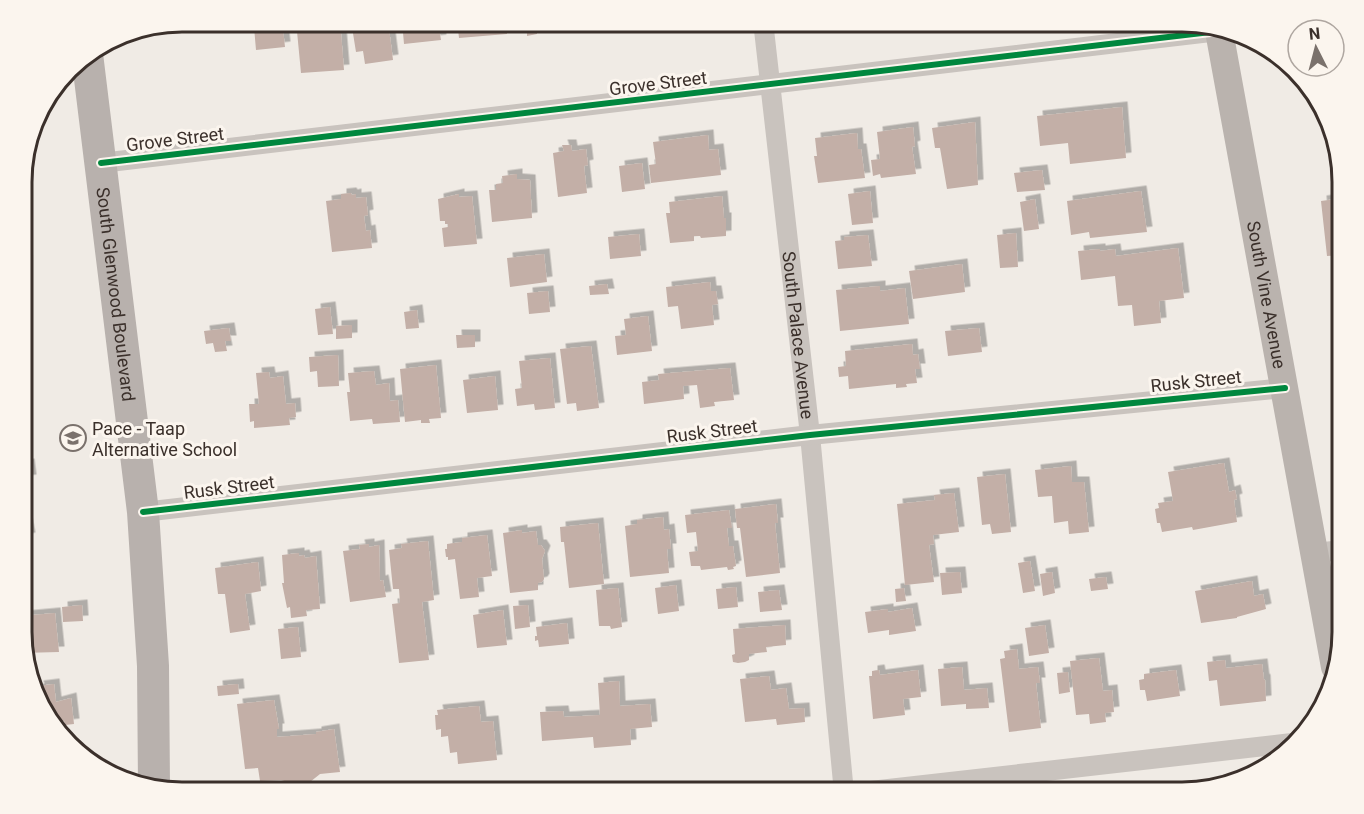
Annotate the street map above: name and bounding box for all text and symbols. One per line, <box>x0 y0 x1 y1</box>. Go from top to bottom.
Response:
north arrow <box>1286 18 1346 78</box>
text: N <box>1308 24 1321 44</box>
street label: Grove Street <box>608 67 708 99</box>
street label: Grove Street <box>125 123 225 155</box>
street label: South Glenwood Boulevard <box>93 186 140 403</box>
street label: South Vine Avenue <box>1243 219 1291 370</box>
street label: South Palace Avenue <box>779 250 819 420</box>
street label: Rusk Street <box>1149 366 1243 396</box>
street label: Rusk Street <box>665 415 759 447</box>
place label: Pace - Taap Alternative School <box>92 418 237 460</box>
school or university icon: Pace - Taap Alternative School <box>58 423 88 453</box>
street label: Rusk Street <box>182 471 276 503</box>

